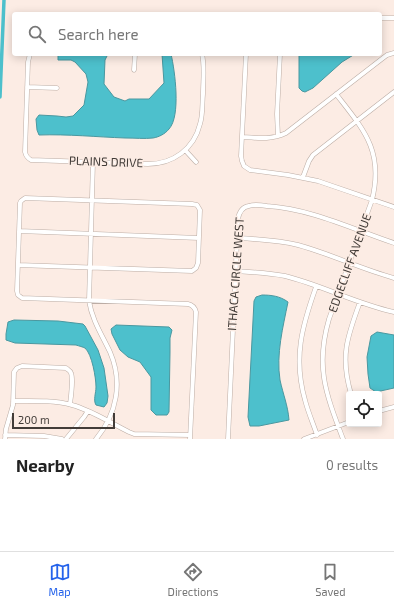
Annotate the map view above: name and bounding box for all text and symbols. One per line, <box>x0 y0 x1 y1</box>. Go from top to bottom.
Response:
search box <box>12 12 382 56</box>
icon: search <box>26 23 48 45</box>
text: Search here <box>58 25 139 43</box>
street label: PLAINS DRIVE <box>69 153 144 169</box>
street label: EDGECLIFF AVENUE <box>325 211 374 314</box>
street label: ITHACA CIRCLE WEST <box>224 217 246 331</box>
map controls <box>346 391 382 427</box>
button: locate <box>346 391 382 427</box>
scale bar <box>12 411 115 430</box>
text: 200 m <box>18 413 50 426</box>
text: Nearby <box>16 455 74 475</box>
text: 0 results <box>326 457 378 473</box>
tab: Map <box>49 561 71 598</box>
tab: Directions <box>168 561 218 598</box>
tab: Saved <box>315 561 346 598</box>

